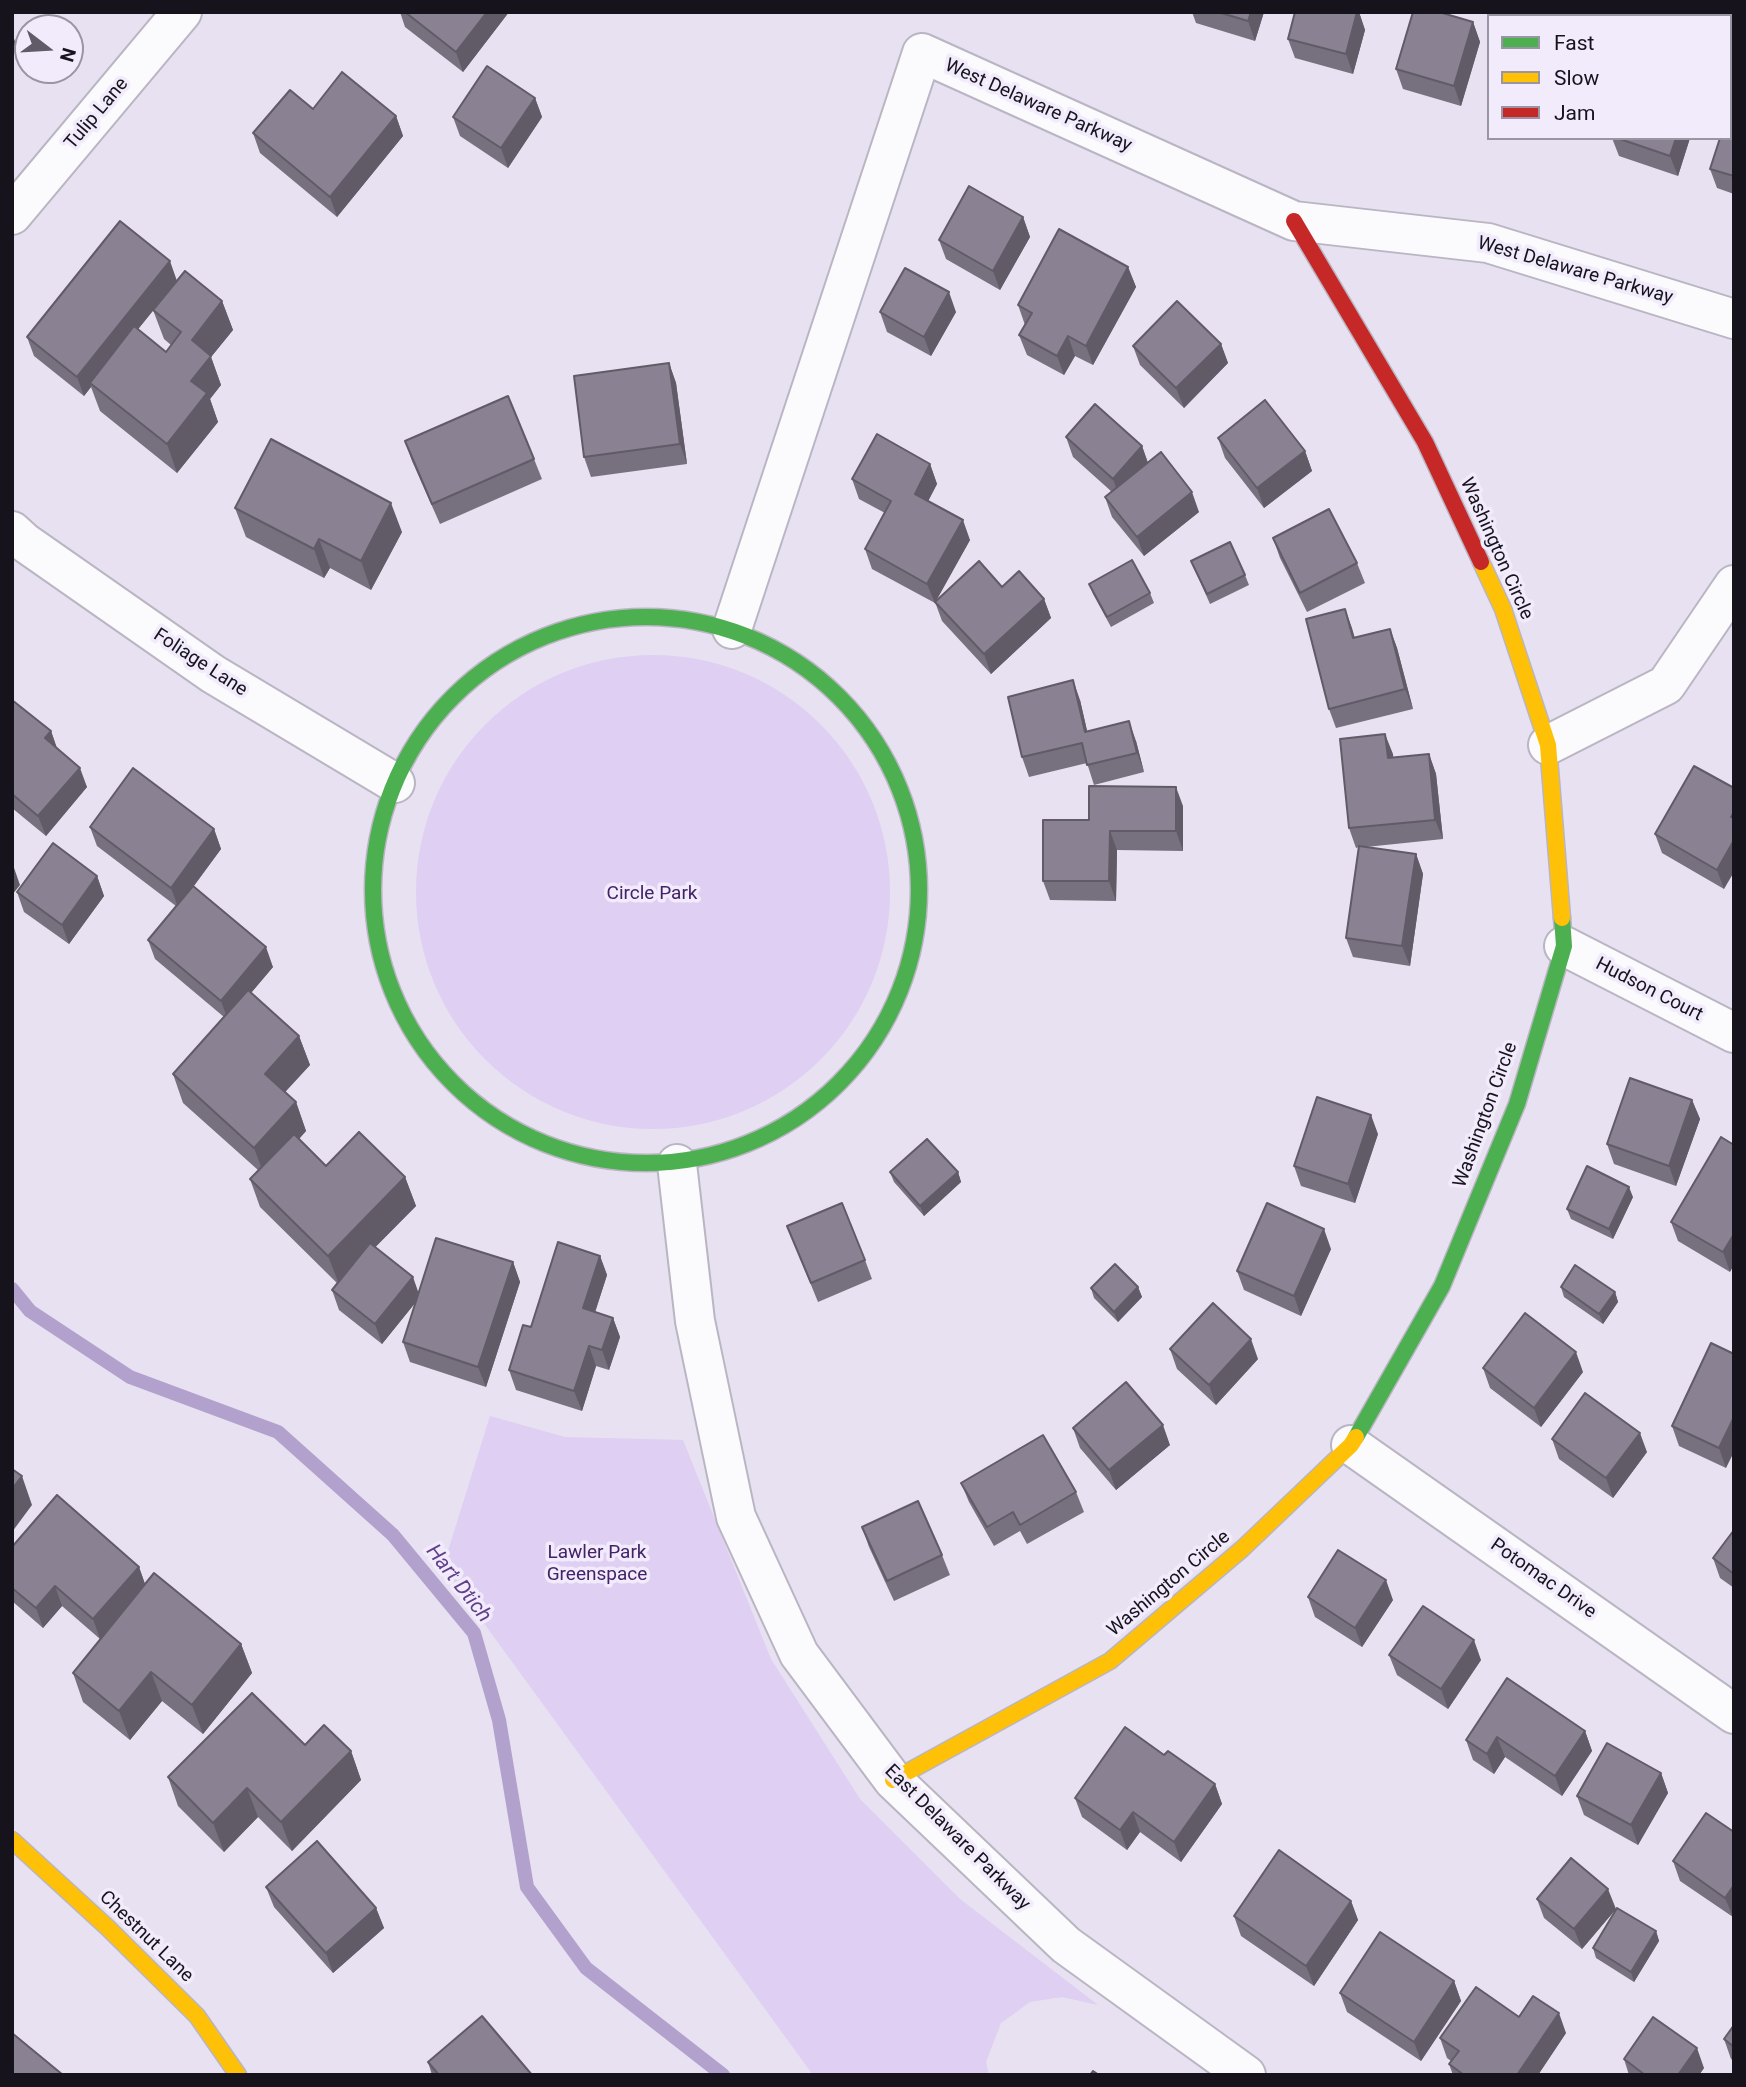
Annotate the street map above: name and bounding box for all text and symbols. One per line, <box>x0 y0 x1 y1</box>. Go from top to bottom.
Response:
north arrow <box>14 14 84 84</box>
legend <box>1487 14 1732 140</box>
text: Fast <box>1554 31 1594 55</box>
text: N <box>55 45 81 64</box>
street label: West Delaware Parkway <box>941 54 1135 158</box>
text: Slow <box>1554 66 1599 90</box>
street label: Tulip Lane <box>60 73 134 155</box>
text: Jam <box>1554 101 1595 125</box>
street label: West Delaware Parkway <box>1475 232 1675 310</box>
street label: Washington Circle <box>1454 475 1538 623</box>
street label: Foliage Lane <box>149 624 251 702</box>
park label: Circle Park <box>607 883 697 905</box>
street label: Hudson Court <box>1592 953 1706 1027</box>
street label: Washington Circle <box>1449 1039 1523 1191</box>
street label: Washington Circle <box>1103 1526 1235 1642</box>
street label: Potomac Drive <box>1486 1534 1600 1624</box>
water label: Hart Dtich <box>420 1540 496 1628</box>
park label: Lawler Park Greenspace <box>547 1542 647 1586</box>
street label: East Delaware Parkway <box>879 1760 1035 1916</box>
street label: Chestnut Lane <box>94 1886 198 1988</box>

